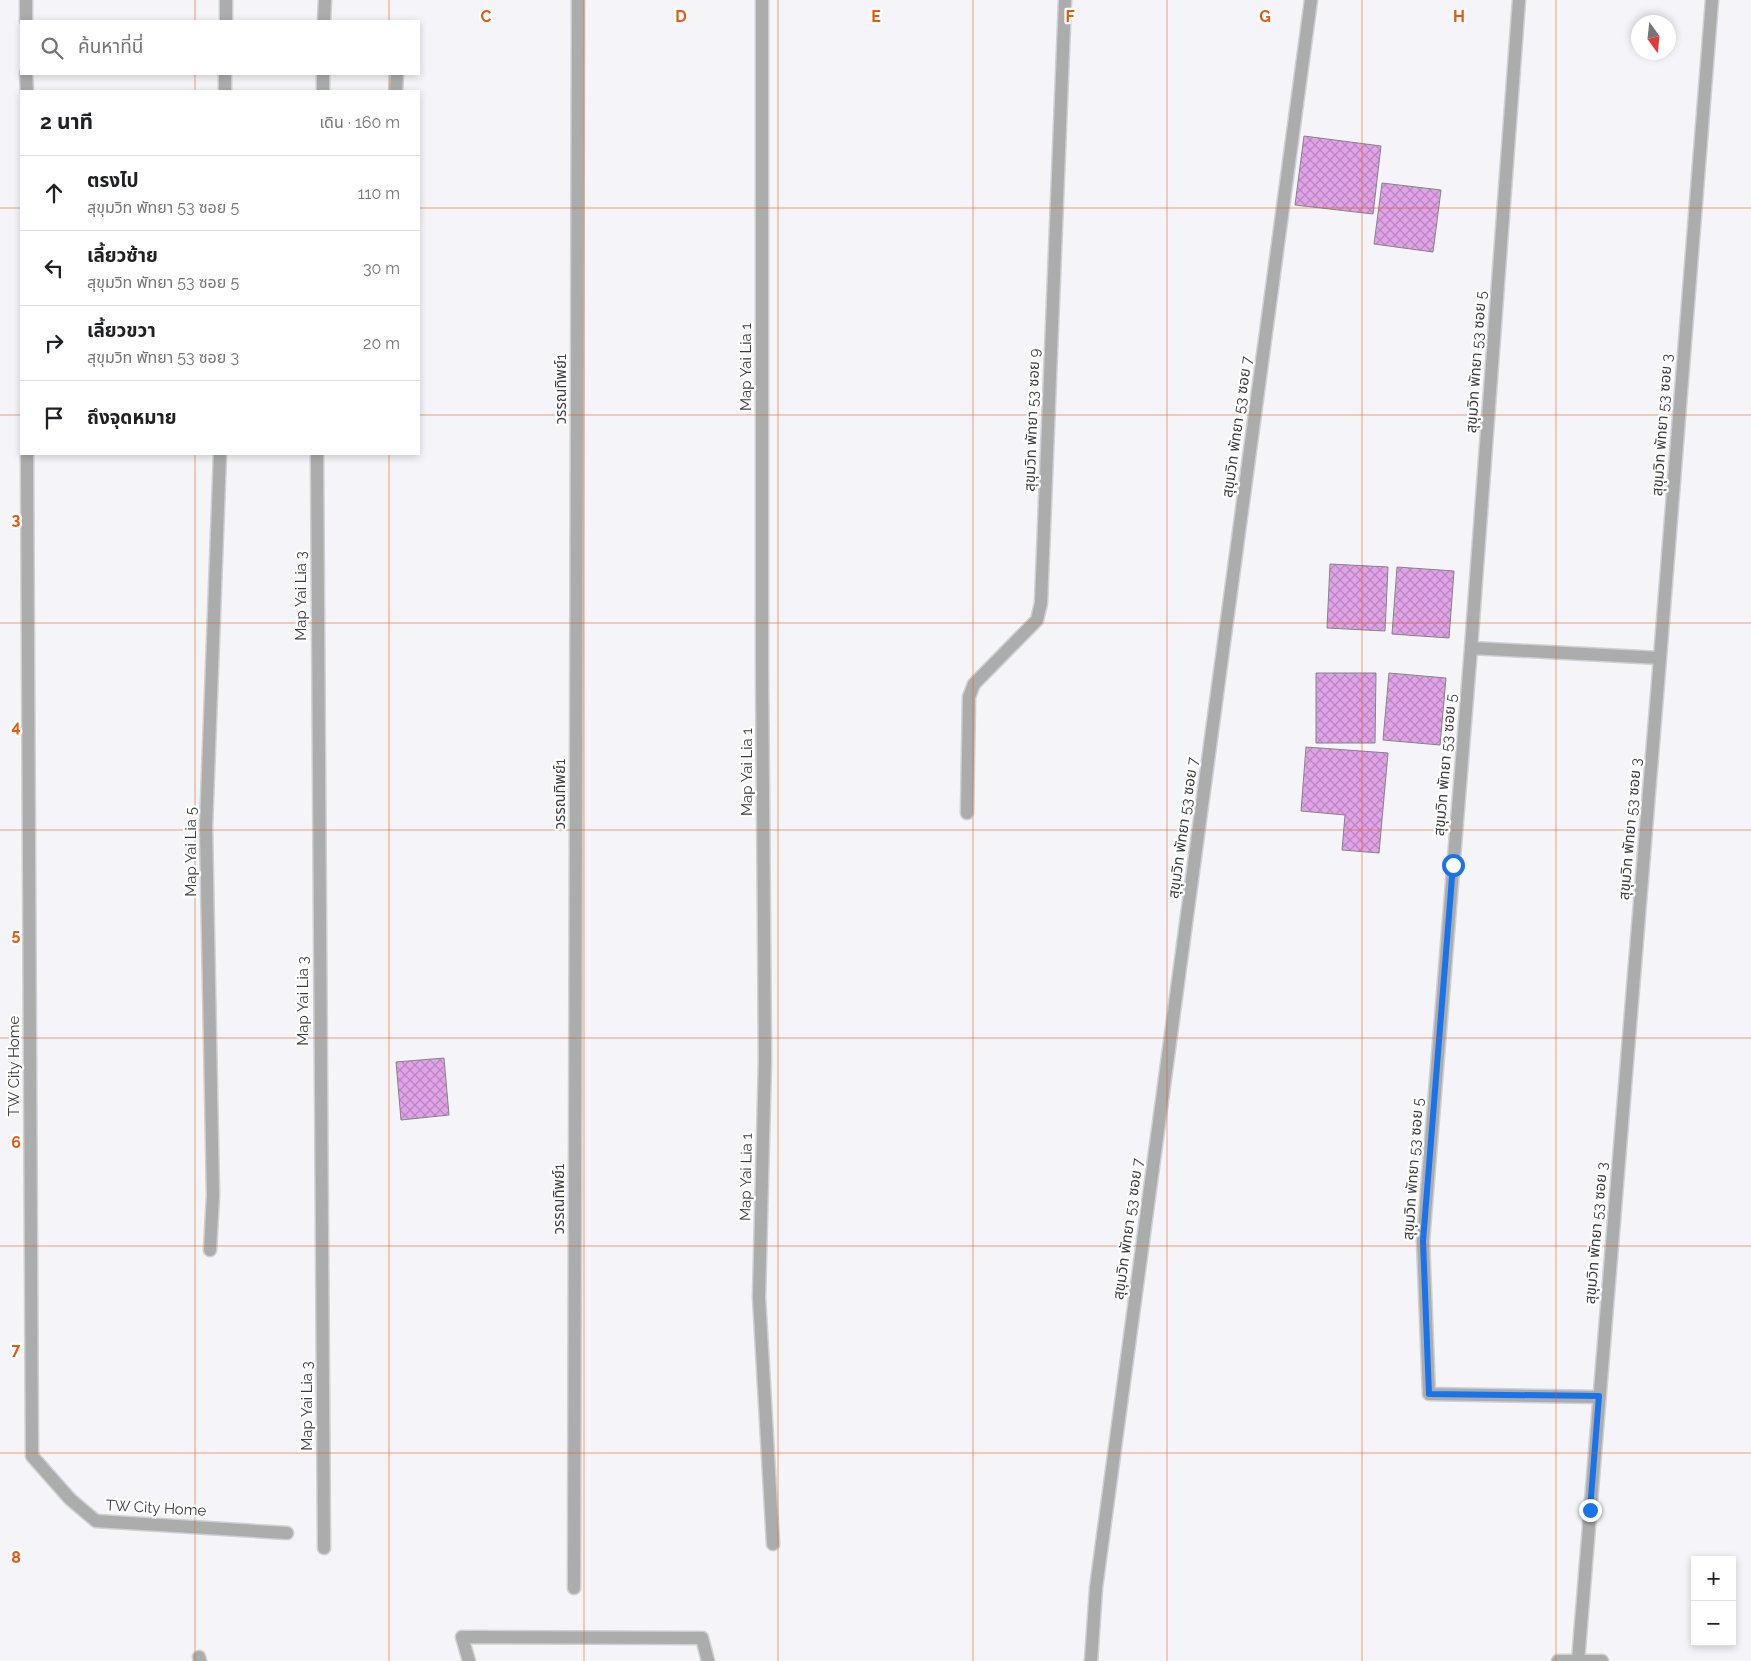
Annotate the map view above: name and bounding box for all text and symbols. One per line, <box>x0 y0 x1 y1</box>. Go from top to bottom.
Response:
text: C <box>481 7 492 26</box>
text: D <box>675 7 687 26</box>
text: E <box>871 7 881 26</box>
text: F <box>1065 7 1075 26</box>
text: G <box>1259 7 1271 26</box>
text: H <box>1453 7 1465 26</box>
north arrow <box>1631 15 1676 60</box>
search box <box>20 20 420 75</box>
icon: search <box>38 34 66 62</box>
text: ค้นหาที่นี่ <box>78 35 143 57</box>
text: 2 นาที <box>40 109 93 134</box>
text: เดิน · 160 m <box>320 113 400 132</box>
text: ตรงไป <box>87 169 139 191</box>
icon: ahead <box>40 179 68 207</box>
text: 110 m <box>358 184 400 203</box>
text: สุขุมวิท พัทยา 53 ซอย 5 <box>87 198 239 217</box>
text: เลี้ยวซ้าย <box>87 244 158 266</box>
icon: left <box>40 254 68 282</box>
text: 30 m <box>363 259 400 278</box>
text: สุขุมวิท พัทยา 53 ซอย 5 <box>87 273 239 292</box>
street label: สุขุมวิท พัทยา 53 ซอย 5 <box>1462 290 1490 434</box>
text: เลี้ยวขวา <box>87 319 156 341</box>
street label: Map Yai Lia 1 <box>737 322 755 411</box>
icon: right <box>40 329 68 357</box>
text: 20 m <box>363 334 400 353</box>
text: สุขุมวิท พัทยา 53 ซอย 3 <box>87 348 239 367</box>
street label: สุขุมวิท พัทยา 53 ซอย 9 <box>1021 348 1044 492</box>
street label: วรรณทิพย์1 <box>552 353 570 424</box>
street label: สุขุมวิท พัทยา 53 ซอย 3 <box>1648 353 1676 497</box>
street label: สุขุมวิท พัทยา 53 ซอย 7 <box>1218 355 1256 499</box>
icon: arrive <box>40 404 68 432</box>
text: ถึงจุดหมาย <box>87 406 177 428</box>
text: 3 <box>12 510 21 529</box>
street label: Map Yai Lia 3 <box>292 551 310 641</box>
street label: สุขุมวิท พัทยา 53 ซอย 5 <box>1430 693 1460 837</box>
text: 4 <box>11 717 21 736</box>
street label: Map Yai Lia 1 <box>738 727 756 816</box>
street label: สุขุมวิท พัทยา 53 ซอย 7 <box>1164 756 1202 900</box>
street label: สุขุมวิท พัทยา 53 ซอย 3 <box>1615 757 1645 901</box>
street label: วรรณทิพย์1 <box>551 758 569 829</box>
street label: Map Yai Lia 5 <box>182 807 200 897</box>
route start <box>1442 854 1465 877</box>
text: 5 <box>12 925 21 944</box>
street label: Map Yai Lia 3 <box>294 956 312 1046</box>
street label: TW City Home <box>5 1015 23 1116</box>
street label: สุขุมวิท พัทยา 53 ซอย 5 <box>1399 1097 1427 1241</box>
street label: Map Yai Lia 1 <box>736 1132 756 1221</box>
text: 6 <box>11 1133 21 1152</box>
street label: สุขุมวิท พัทยา 53 ซอย 7 <box>1109 1157 1147 1301</box>
street label: สุขุมวิท พัทยา 53 ซอย 3 <box>1581 1161 1611 1305</box>
street label: วรรณทิพย์1 <box>550 1163 568 1234</box>
text: 7 <box>12 1340 21 1359</box>
street label: Map Yai Lia 3 <box>298 1361 316 1451</box>
street label: TW City Home <box>105 1496 207 1520</box>
route end <box>1579 1499 1602 1522</box>
text: 8 <box>11 1548 21 1567</box>
map controls <box>1691 1556 1736 1646</box>
button: + <box>1691 1556 1736 1601</box>
button: − <box>1691 1601 1736 1646</box>

